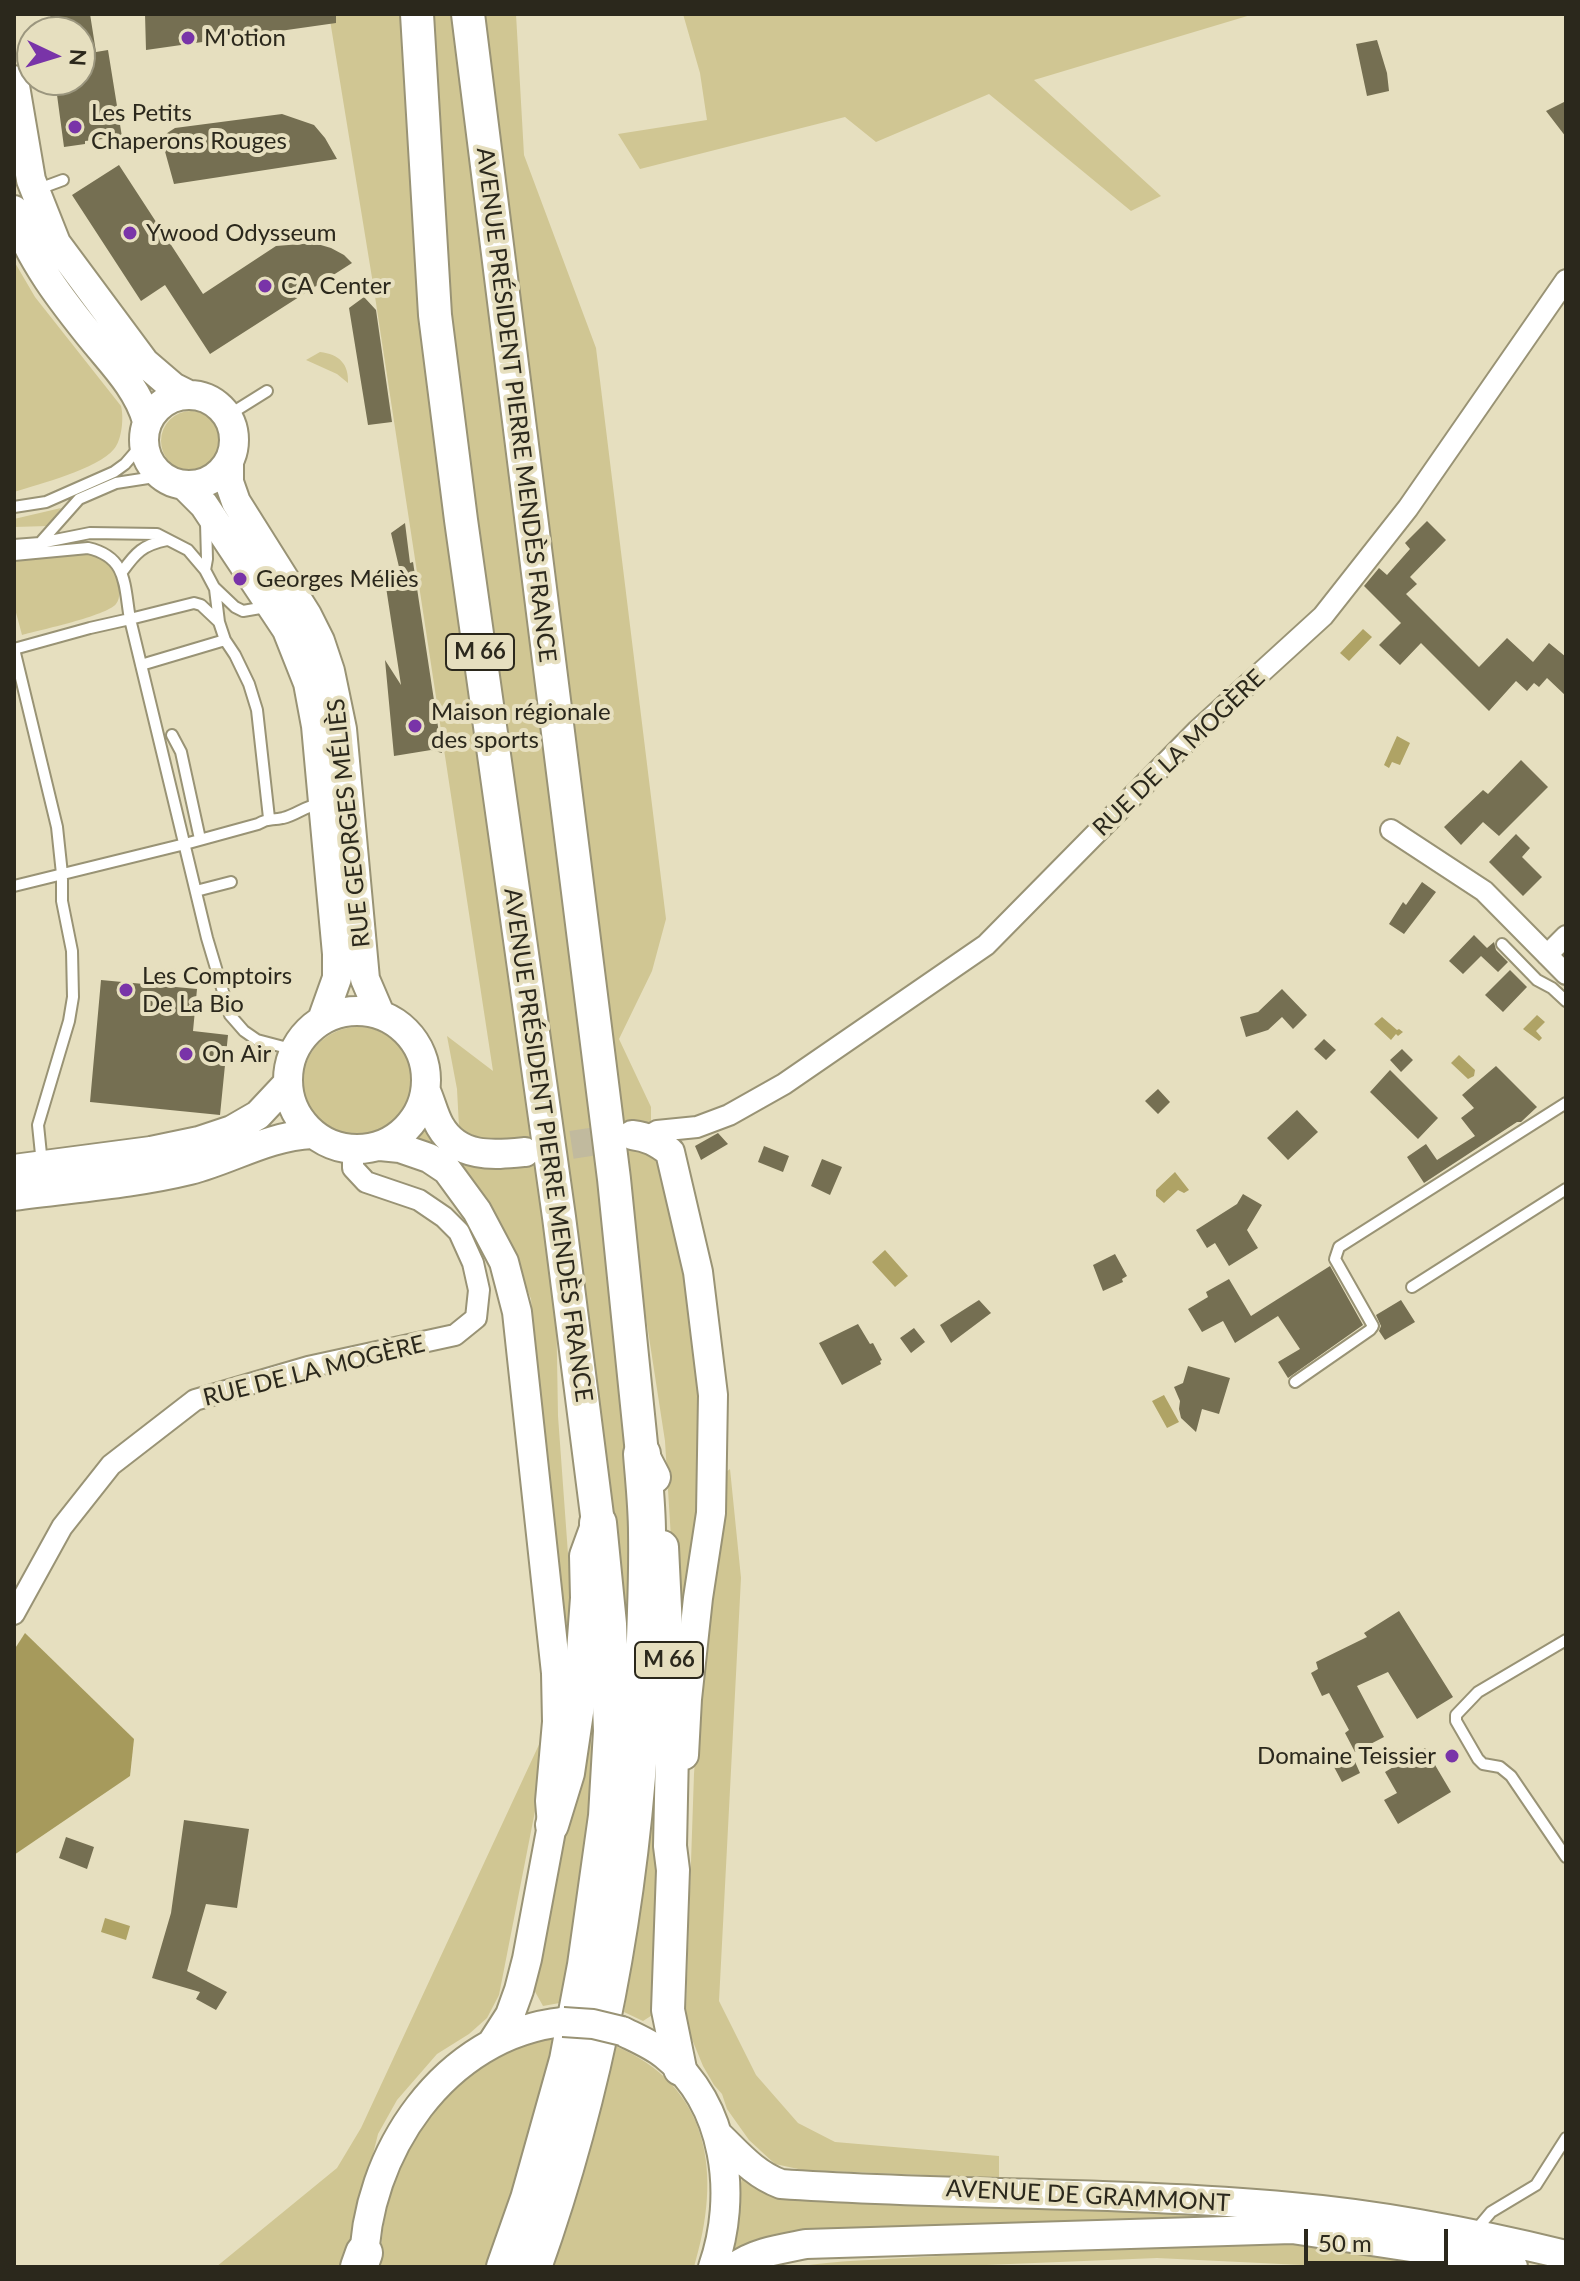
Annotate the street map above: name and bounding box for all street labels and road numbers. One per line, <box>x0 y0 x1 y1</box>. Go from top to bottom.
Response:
street label: AVENUE PRÉSIDENT PIERRE MENDÈS FRANCE <box>470 146 562 664</box>
road number: M 66 <box>446 634 514 670</box>
street label: RUE DE LA MOGÈRE <box>1087 664 1271 842</box>
street label: RUE GEORGES MÉLIÈS <box>322 697 376 949</box>
street label: AVENUE PRÉSIDENT PIERRE MENDÈS FRANCE <box>498 886 598 1404</box>
street label: RUE DE LA MOGÈRE <box>200 1330 428 1412</box>
road number: M 66 <box>635 1642 703 1678</box>
street label: AVENUE DE GRAMMONT <box>945 2174 1231 2218</box>

